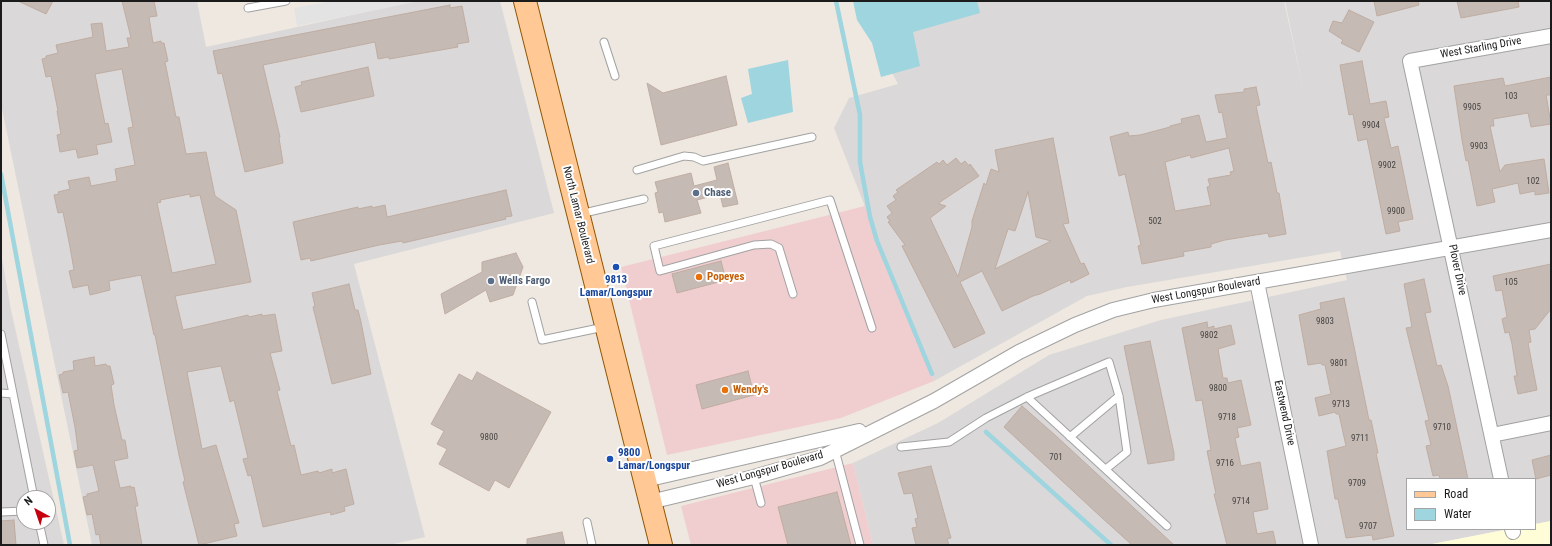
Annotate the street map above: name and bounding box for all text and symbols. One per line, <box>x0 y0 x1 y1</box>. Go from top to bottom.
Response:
street label: West Starling Drive <box>1439 34 1523 62</box>
house number: 103 <box>1504 92 1518 102</box>
house number: 9905 <box>1463 103 1481 113</box>
house number: 9904 <box>1362 121 1380 131</box>
house number: 9903 <box>1470 142 1488 152</box>
house number: 9902 <box>1378 161 1396 171</box>
street label: North Lamar Boulevard <box>559 165 597 265</box>
house number: 102 <box>1526 177 1540 187</box>
place label: Chase <box>704 186 731 200</box>
marker: Chase <box>691 188 701 198</box>
house number: 9900 <box>1387 207 1405 217</box>
house number: 502 <box>1148 217 1162 227</box>
street label: Plover Drive <box>1445 243 1469 297</box>
marker: 9813 Lamar/Longspur <box>611 262 621 272</box>
place label: Popeyes <box>707 270 744 284</box>
marker: Popeyes <box>694 272 704 282</box>
place label: 9813 Lamar/Longspur <box>580 273 652 299</box>
place label: Wells Fargo <box>499 274 550 288</box>
street label: West Longspur Boulevard <box>1151 275 1261 307</box>
marker: Wells Fargo <box>486 276 496 286</box>
house number: 105 <box>1504 278 1518 288</box>
house number: 9803 <box>1316 317 1334 327</box>
house number: 9802 <box>1200 331 1218 341</box>
house number: 9801 <box>1330 359 1348 369</box>
street label: Eastwend Drive <box>1271 379 1297 447</box>
place label: Wendy's <box>733 383 768 397</box>
house number: 9800 <box>1209 384 1227 394</box>
marker: Wendy's <box>720 385 730 395</box>
house number: 9713 <box>1332 400 1350 410</box>
house number: 9718 <box>1218 413 1236 423</box>
house number: 9710 <box>1433 423 1451 433</box>
house number: 9800 <box>480 433 498 443</box>
house number: 9711 <box>1351 434 1369 444</box>
place label: 9800 Lamar/Longspur <box>618 446 690 472</box>
street label: West Longspur Boulevard <box>715 448 825 492</box>
house number: 701 <box>1049 453 1063 463</box>
marker: 9800 Lamar/Longspur <box>605 454 615 464</box>
house number: 9716 <box>1216 459 1234 469</box>
legend <box>1406 478 1536 530</box>
house number: 9709 <box>1348 479 1366 489</box>
text: Road <box>1444 487 1468 501</box>
north arrow <box>16 490 56 530</box>
text: N <box>22 494 35 508</box>
house number: 9714 <box>1232 497 1250 507</box>
text: Water <box>1444 507 1472 521</box>
house number: 9707 <box>1359 522 1377 532</box>

